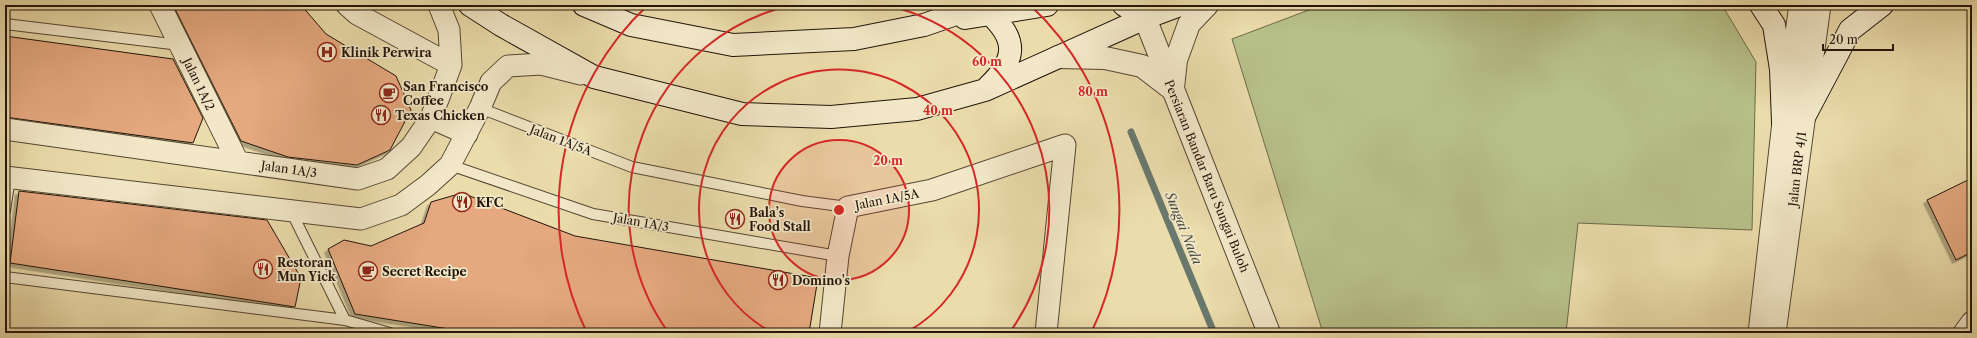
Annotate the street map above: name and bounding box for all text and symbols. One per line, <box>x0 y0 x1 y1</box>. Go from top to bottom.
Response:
scale bar <box>1823 26 1893 52</box>
text: 20 m <box>1829 32 1858 47</box>
hospital icon: Klinik Perwira <box>316 41 338 63</box>
place label: Klinik Perwira <box>341 45 433 60</box>
street label: Jalan 1A/2 <box>179 53 218 113</box>
text: 60 m <box>972 54 1002 69</box>
street label: Persiaran Bandar Baru Sungai Buloh <box>1161 77 1253 275</box>
place label: San Francisco Coffee <box>403 79 489 108</box>
cafe icon: San Francisco Coffee <box>378 82 400 104</box>
text: 80 m <box>1078 84 1108 99</box>
text: 40 m <box>923 103 953 118</box>
restaurant icon: Texas Chicken <box>370 104 392 126</box>
place label: Texas Chicken <box>395 108 486 123</box>
street label: Jalan 1A/5A <box>526 121 595 159</box>
street label: Jalan BRP 4/1 <box>1785 131 1809 209</box>
text: 20 m <box>873 153 903 168</box>
street label: Jalan 1A/3 <box>258 157 318 180</box>
street label: Jalan 1A/5A <box>852 185 921 213</box>
water label: Sungai Nada <box>1162 188 1206 267</box>
restaurant icon: KFC <box>451 191 473 213</box>
place label: KFC <box>476 195 503 210</box>
centre of rings <box>832 203 846 217</box>
place label: Bala’s Food Stall <box>749 205 811 234</box>
restaurant icon: Bala’s Food Stall <box>724 208 746 230</box>
street label: Jalan 1A/3 <box>610 209 670 234</box>
place label: Restoran Mun Yick <box>277 255 337 284</box>
restaurant icon: Restoran Mun Yick <box>252 258 274 280</box>
cafe icon: Secret Recipe <box>357 260 379 282</box>
place label: Secret Recipe <box>382 264 467 279</box>
restaurant icon: Domino's <box>767 269 789 291</box>
place label: Domino's <box>792 273 850 288</box>

